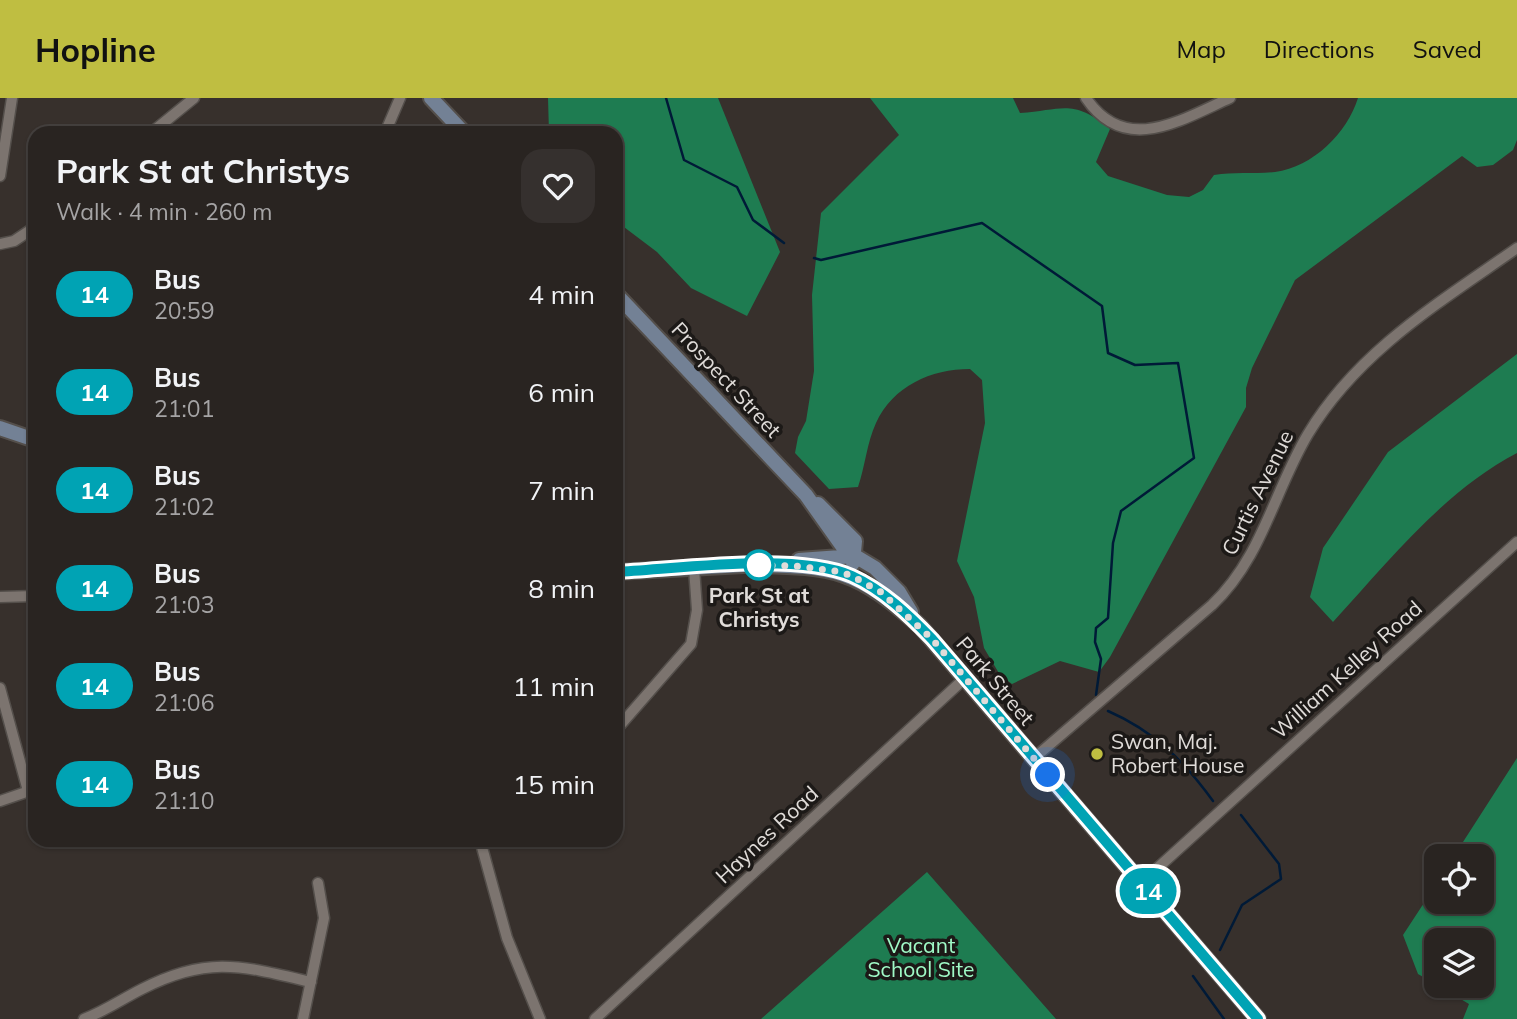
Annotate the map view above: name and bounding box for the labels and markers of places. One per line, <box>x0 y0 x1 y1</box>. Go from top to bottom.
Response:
marker: Park St at Christys <box>744 550 774 580</box>
place label: Park St at Christys <box>709 582 809 632</box>
place label: Swan, Maj. Robert House <box>1111 728 1244 778</box>
marker: Swan, Maj. Robert House <box>1089 746 1105 762</box>

